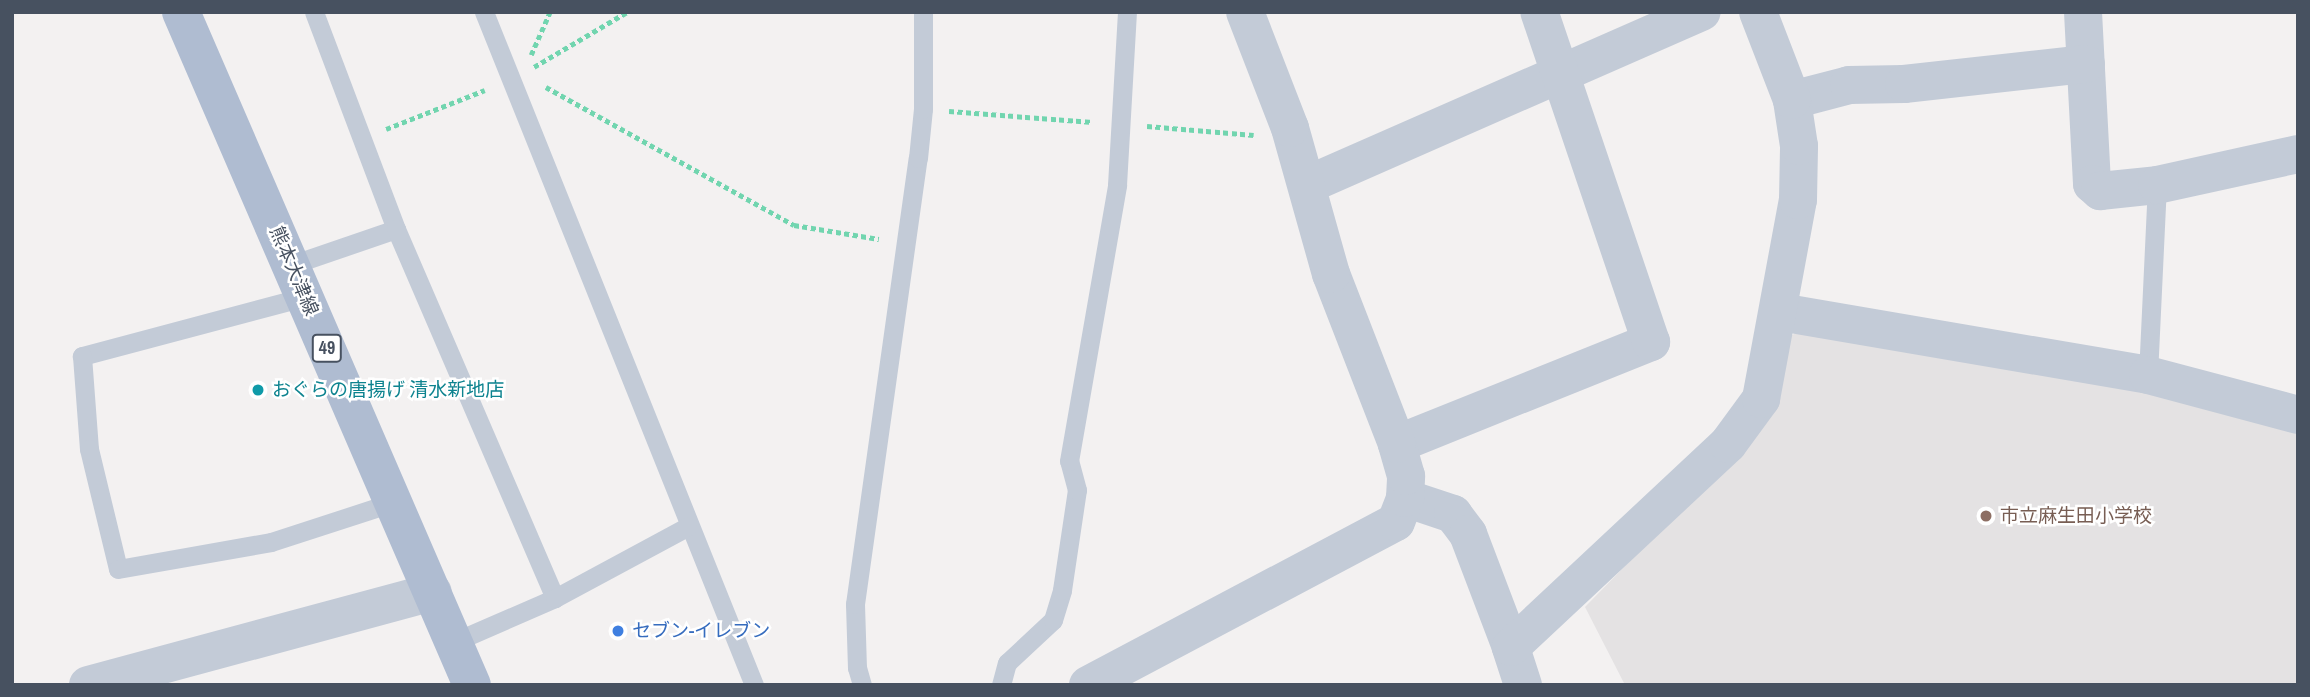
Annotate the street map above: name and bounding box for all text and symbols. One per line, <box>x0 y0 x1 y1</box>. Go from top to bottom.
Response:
street label: 熊本大津線 <box>265 223 323 319</box>
road number: 49 <box>311 334 343 362</box>
place label: おぐらの唐揚げ 清水新地店 <box>272 379 504 401</box>
marker: おぐらの唐揚げ 清水新地店 <box>250 382 266 398</box>
place label: 市立麻生田小学校 <box>2000 505 2152 527</box>
marker: 市立麻生田小学校 <box>1978 508 1994 524</box>
place label: セブン-イレブン <box>632 620 770 642</box>
marker: セブン-イレブン <box>610 623 626 639</box>

